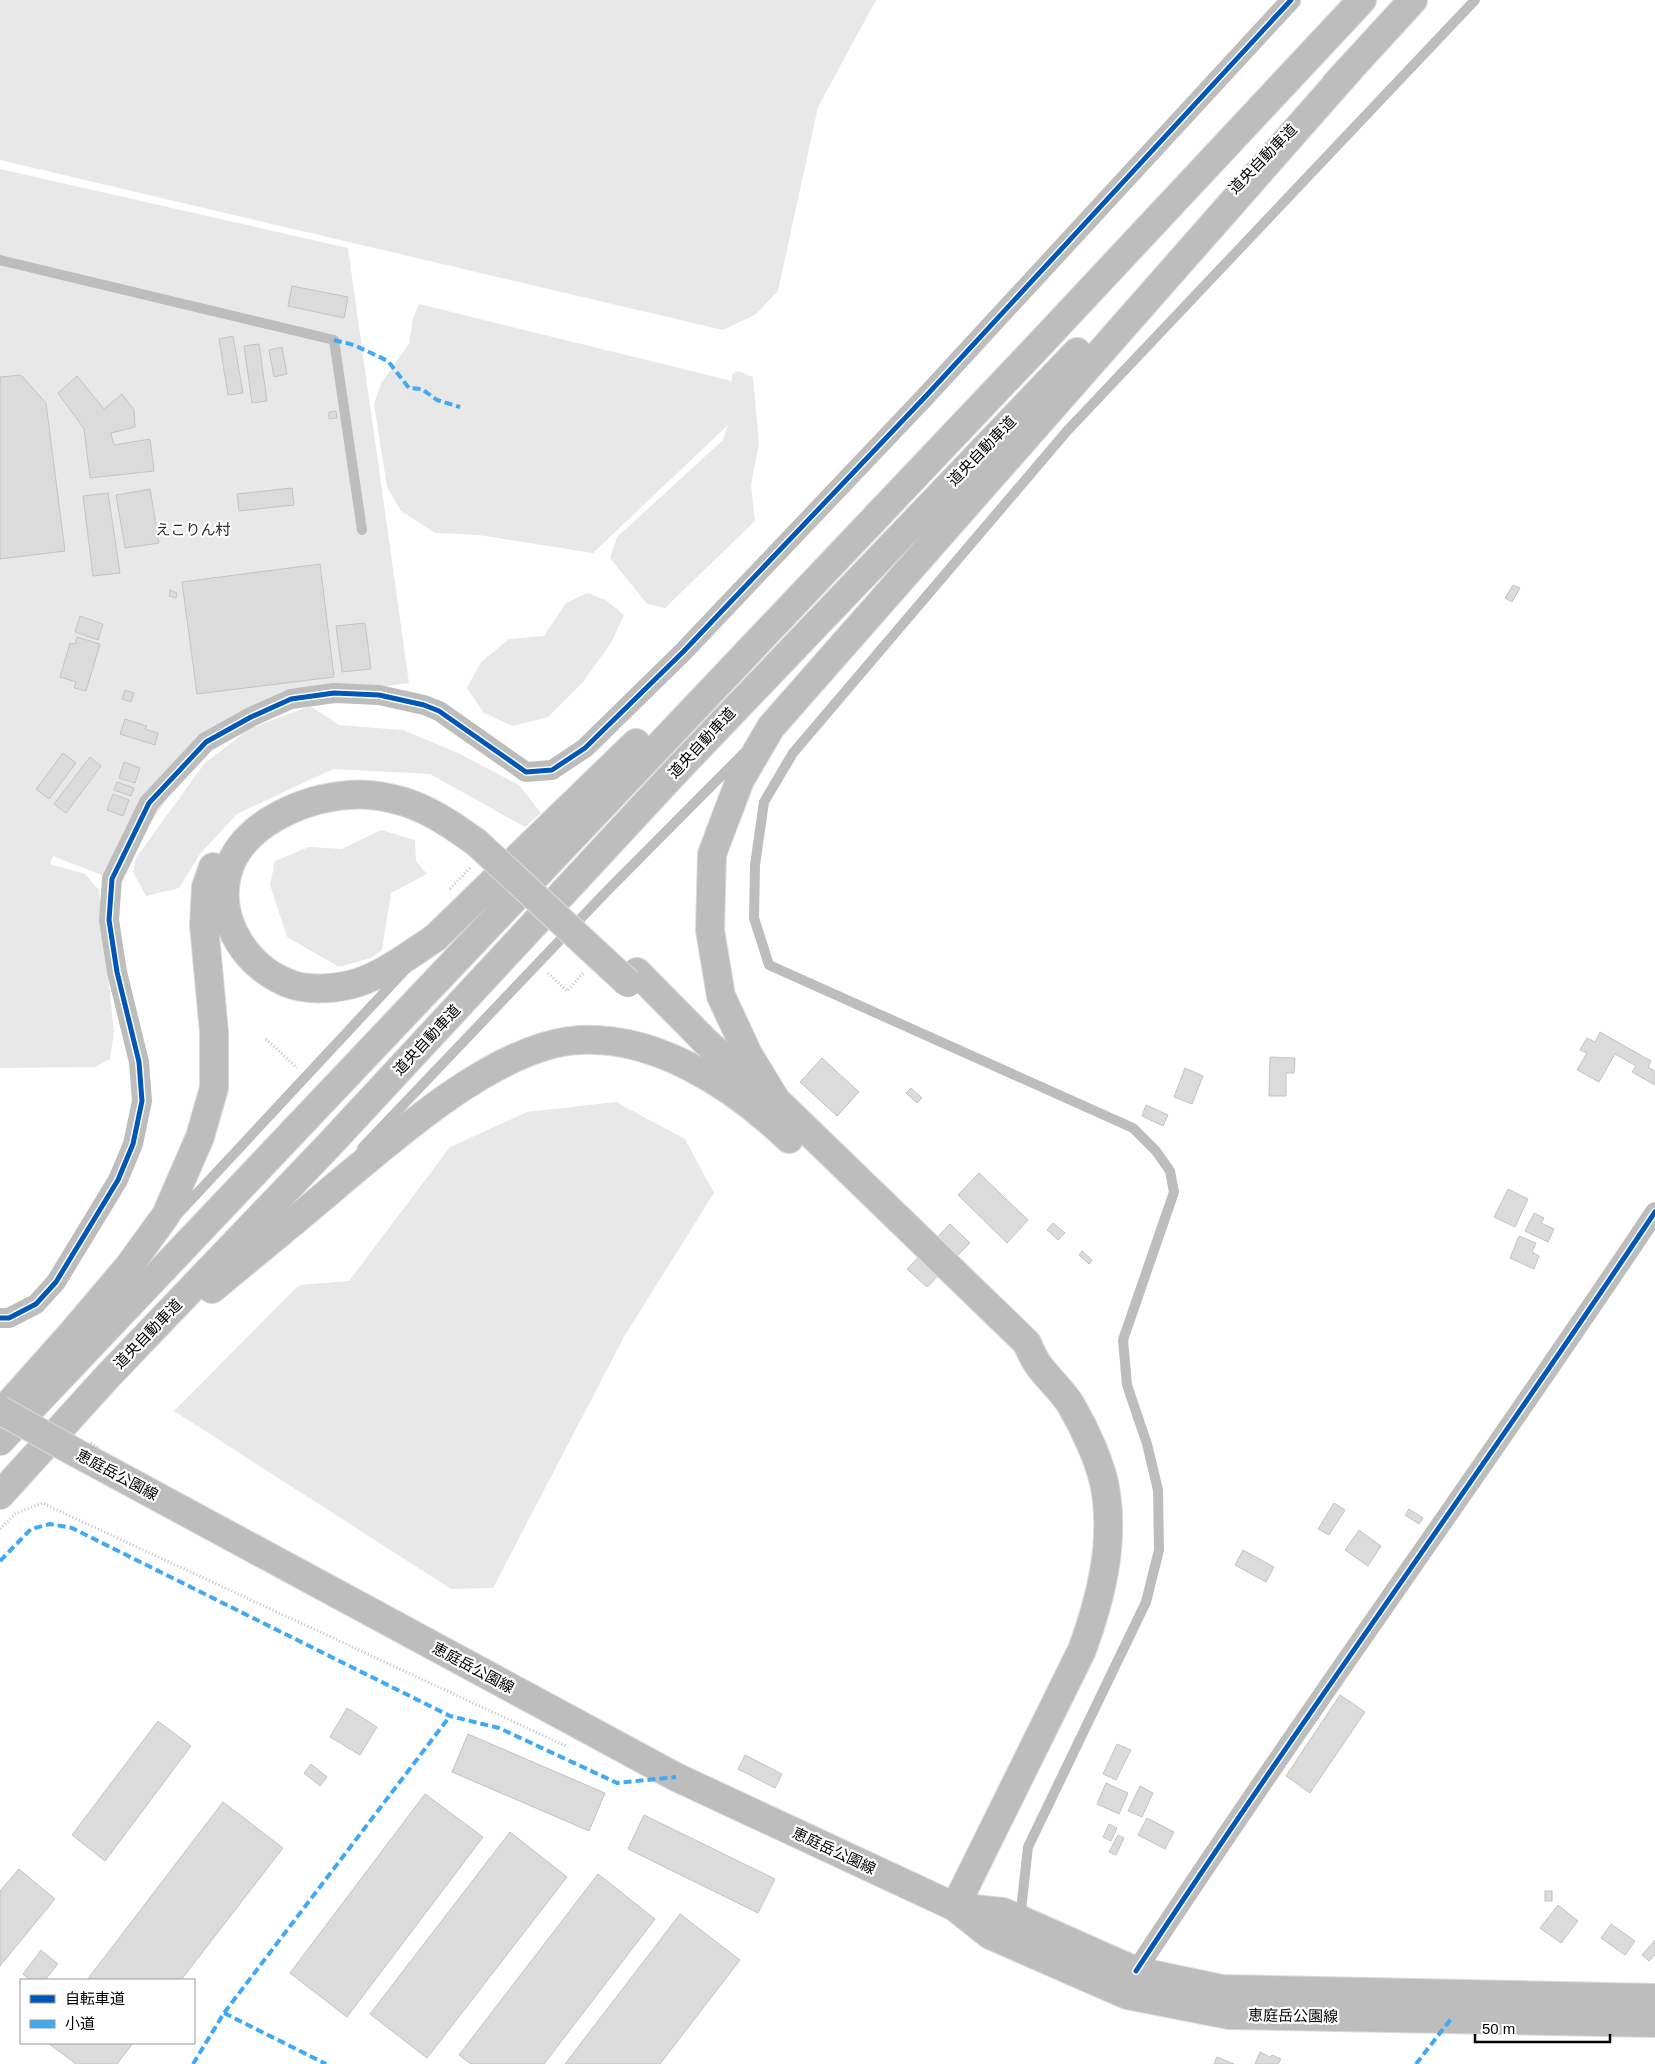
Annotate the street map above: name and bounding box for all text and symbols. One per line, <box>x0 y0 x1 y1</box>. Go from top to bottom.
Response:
street label: 道央自動車道 <box>1225 120 1300 197</box>
street label: 道央自動車道 <box>944 412 1019 489</box>
park label: えこりん村 <box>155 521 231 538</box>
street label: 道央自動車道 <box>665 704 739 781</box>
street label: 道央自動車道 <box>390 1001 464 1078</box>
street label: 道央自動車道 <box>110 1295 185 1372</box>
street label: 恵庭岳公園線 <box>74 1446 161 1503</box>
street label: 恵庭岳公園線 <box>430 1639 517 1696</box>
street label: 恵庭岳公園線 <box>790 1824 879 1877</box>
legend <box>20 1979 195 2044</box>
text: 自転車道 <box>65 1990 125 2007</box>
street label: 恵庭岳公園線 <box>1248 2006 1338 2025</box>
scale bar <box>1475 2012 1610 2044</box>
text: 小道 <box>65 2015 95 2032</box>
text: 50 m <box>1482 2020 1515 2037</box>

